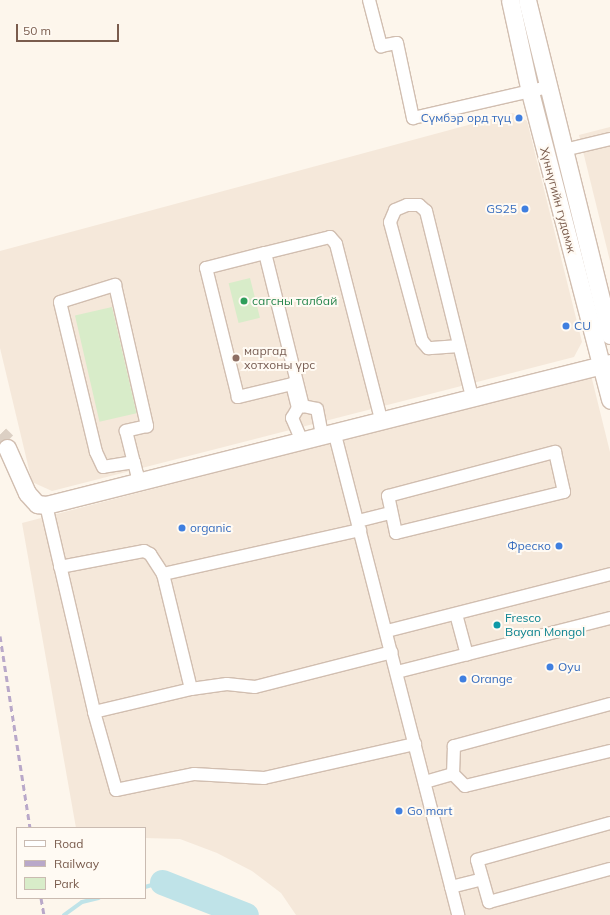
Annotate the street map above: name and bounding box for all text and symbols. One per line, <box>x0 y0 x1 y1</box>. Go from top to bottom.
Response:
scale bar <box>18 16 121 42</box>
text: 50 m <box>23 23 51 38</box>
place label: Сүмбэр орд түц <box>421 111 511 125</box>
marker: Сүмбэр орд түц <box>514 113 524 123</box>
street label: Хүннүгийн гудамж <box>537 146 579 254</box>
place label: GS25 <box>486 202 517 216</box>
marker: GS25 <box>520 204 530 214</box>
place label: сагсны талбай <box>252 294 337 308</box>
marker: сагсны талбай <box>239 296 249 306</box>
place label: CU <box>574 319 591 333</box>
marker: CU <box>561 321 571 331</box>
place label: маргад хотхоны үрс <box>244 344 315 372</box>
marker: маргад хотхоны үрс <box>231 353 241 363</box>
place label: organic <box>190 521 231 535</box>
marker: organic <box>177 523 187 533</box>
place label: Фреско <box>507 539 551 553</box>
marker: Фреско <box>554 541 564 551</box>
place label: Fresco Bayan Mongol <box>505 611 585 639</box>
marker: Fresco Bayan Mongol <box>492 620 502 630</box>
place label: Oyu <box>558 660 581 674</box>
marker: Oyu <box>545 662 555 672</box>
place label: Orange <box>471 672 513 686</box>
marker: Orange <box>458 674 468 684</box>
place label: Go mart <box>407 804 452 818</box>
marker: Go mart <box>394 806 404 816</box>
legend <box>16 827 146 899</box>
text: Road <box>54 836 83 851</box>
text: Railway <box>54 856 99 871</box>
text: Park <box>54 876 79 891</box>

